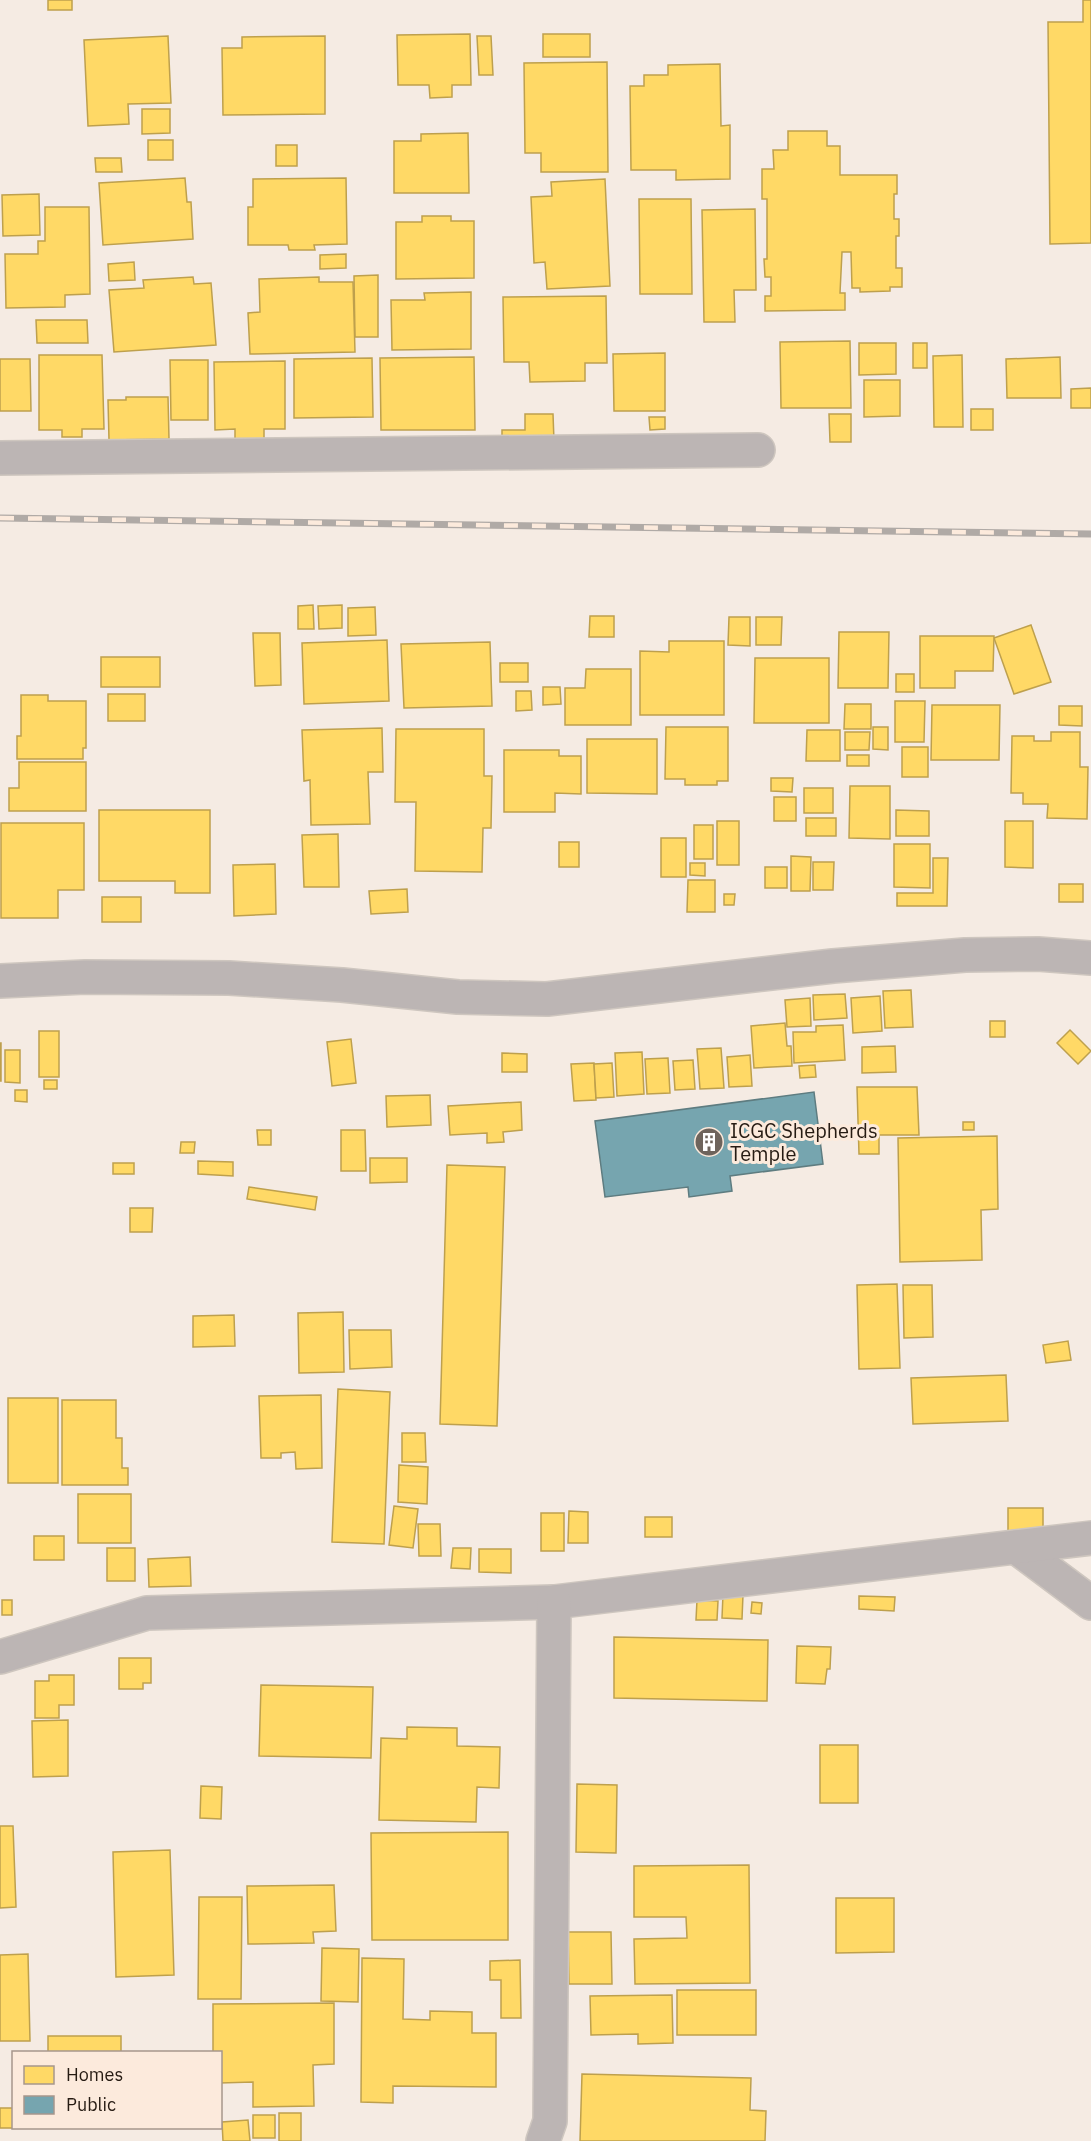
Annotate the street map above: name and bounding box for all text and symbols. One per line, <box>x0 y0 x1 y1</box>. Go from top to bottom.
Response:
place label: ICGC Shepherds Temple <box>730 1117 878 1167</box>
building icon: ICGC Shepherds Temple <box>693 1126 725 1158</box>
legend <box>12 2051 222 2129</box>
text: Homes <box>66 2063 123 2086</box>
text: Public <box>66 2093 116 2116</box>

